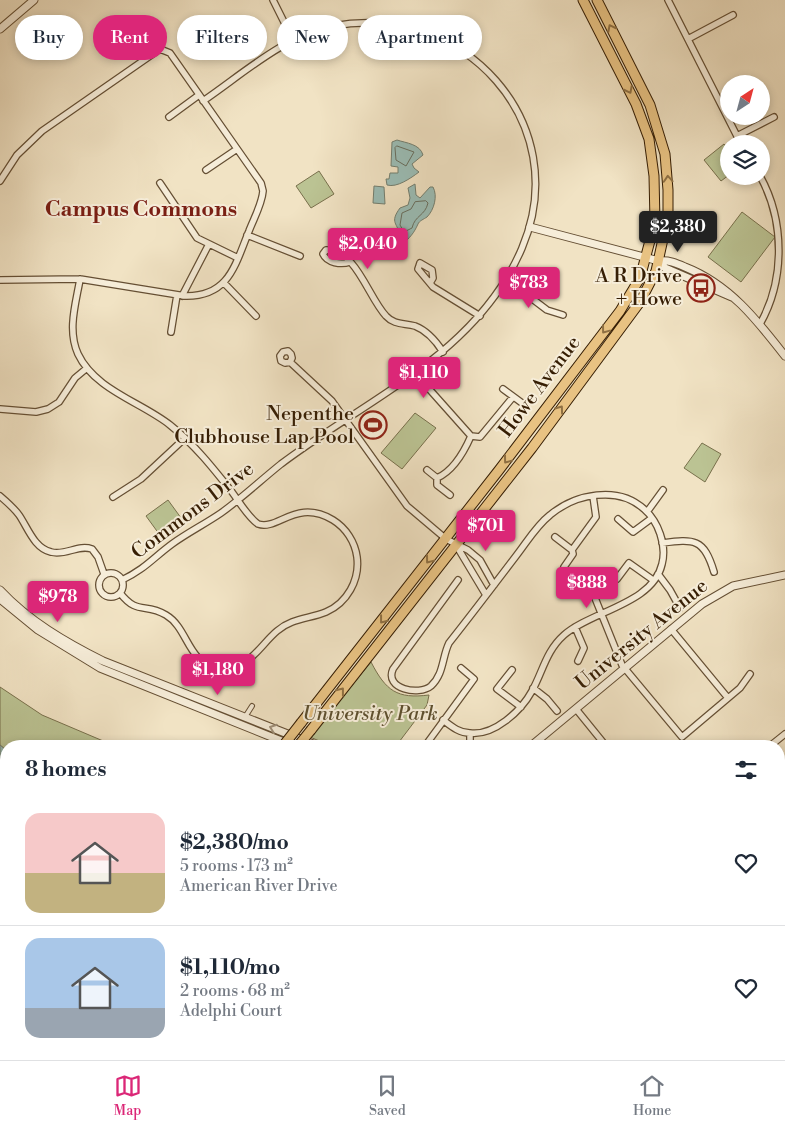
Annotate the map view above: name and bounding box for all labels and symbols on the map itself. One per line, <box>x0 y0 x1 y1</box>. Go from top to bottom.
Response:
one-way arrow <box>607 24 617 33</box>
north arrow <box>720 75 770 125</box>
one-way arrow <box>623 85 633 94</box>
one-way arrow <box>662 174 673 182</box>
district label: Campus Commons <box>45 196 237 223</box>
pin: $2,380 <box>637 210 719 253</box>
pin: $2,040 <box>327 228 409 270</box>
place label: A R Drive + Howe <box>594 264 682 312</box>
pin: $783 <box>499 266 559 309</box>
bus stop icon: A R Drive + Howe <box>686 273 716 303</box>
one-way arrow <box>602 324 611 334</box>
street label: Howe Avenue <box>494 331 586 443</box>
pin: $1,110 <box>383 356 465 399</box>
place label: Nepenthe Clubhouse Lap Pool <box>174 402 354 450</box>
one-way arrow <box>554 405 563 415</box>
sports icon: Nepenthe Clubhouse Lap Pool <box>358 410 388 440</box>
one-way arrow <box>505 454 513 463</box>
street label: Commons Drive <box>127 457 259 565</box>
pin: $701 <box>456 510 516 552</box>
one-way arrow <box>427 554 435 563</box>
pin: $888 <box>557 566 617 609</box>
street label: University Avenue <box>571 574 713 696</box>
pin: $978 <box>28 580 88 623</box>
one-way arrow <box>380 614 388 623</box>
pin: $1,180 <box>177 654 259 696</box>
one-way arrow <box>336 688 344 697</box>
park label: University Park <box>302 702 438 727</box>
one-way arrow <box>269 724 277 734</box>

